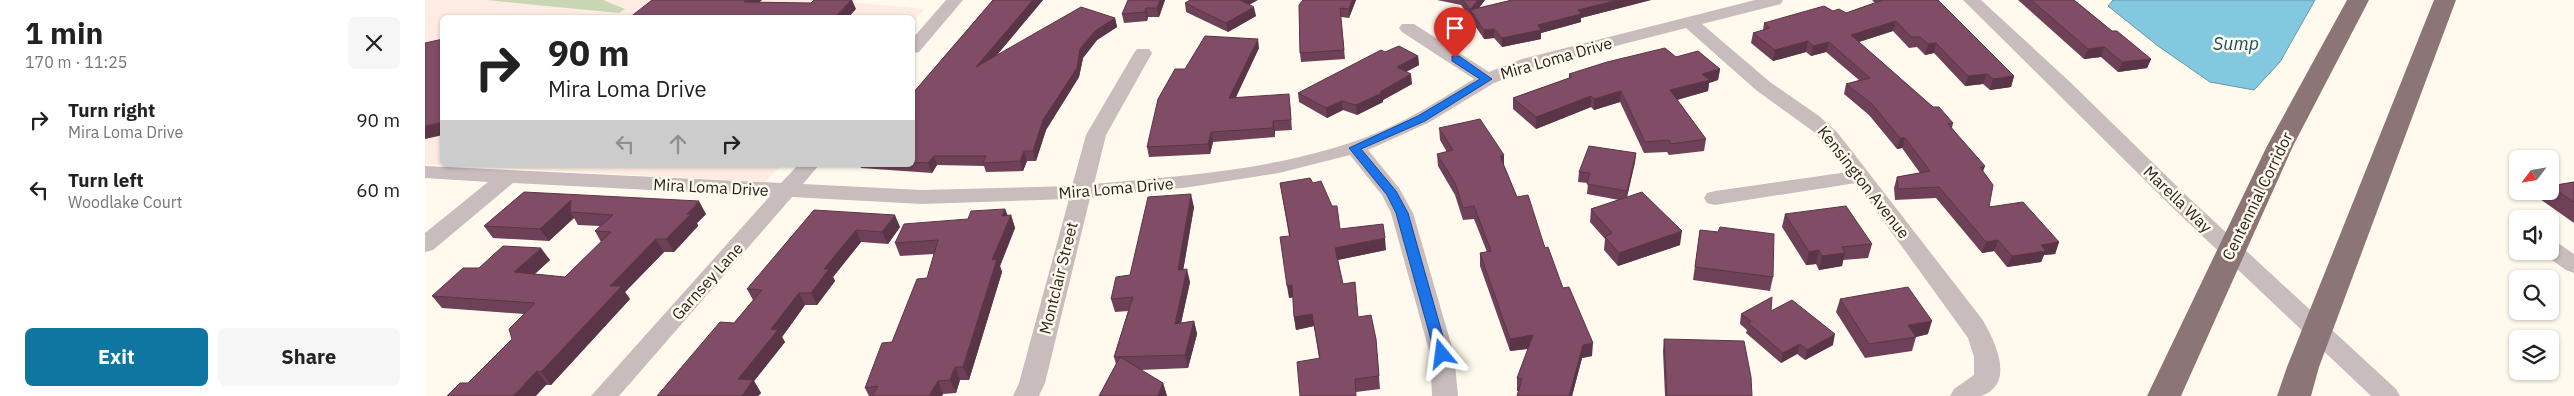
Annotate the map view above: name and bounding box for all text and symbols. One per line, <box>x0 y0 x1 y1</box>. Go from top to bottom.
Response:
pin <box>1434 7 1476 58</box>
text: 1 min <box>25 13 103 52</box>
icon: arrive <box>1441 14 1469 42</box>
button: close <box>348 17 400 69</box>
text: 90 m <box>548 30 630 76</box>
street label: Mira Loma Drive <box>1498 32 1614 84</box>
water label: Sump <box>2213 32 2259 55</box>
icon: right <box>465 35 530 100</box>
text: 170 m · 11:25 <box>25 52 127 72</box>
text: Mira Loma Drive <box>548 74 707 103</box>
text: Turn right <box>68 98 155 122</box>
icon: right <box>25 106 53 134</box>
text: 90 m <box>356 108 400 132</box>
text: Mira Loma Drive <box>68 122 183 142</box>
street label: Kensington Avenue <box>1814 122 1914 243</box>
street label: Centennial Corridor <box>2217 129 2297 263</box>
icon: left <box>611 130 639 158</box>
icon: ahead <box>664 130 692 158</box>
icon: right <box>717 130 745 158</box>
north arrow <box>2509 150 2559 200</box>
map controls <box>2509 150 2559 380</box>
street label: Marella Way <box>2140 161 2216 237</box>
text: Turn left <box>68 168 144 192</box>
street label: Mira Loma Drive <box>1058 173 1175 203</box>
street label: Mira Loma Drive <box>653 174 769 200</box>
icon: left <box>25 176 53 204</box>
text: 60 m <box>356 178 400 202</box>
text: Woodlake Court <box>68 192 182 212</box>
button: sound <box>2509 210 2559 260</box>
street label: Montclair Street <box>1034 220 1082 336</box>
street label: Garnsey Lane <box>667 238 747 324</box>
button: search <box>2509 270 2559 320</box>
position arrow <box>1415 327 1467 379</box>
button: Exit <box>25 328 208 386</box>
button: Share <box>218 328 400 386</box>
button: layers <box>2509 330 2559 380</box>

